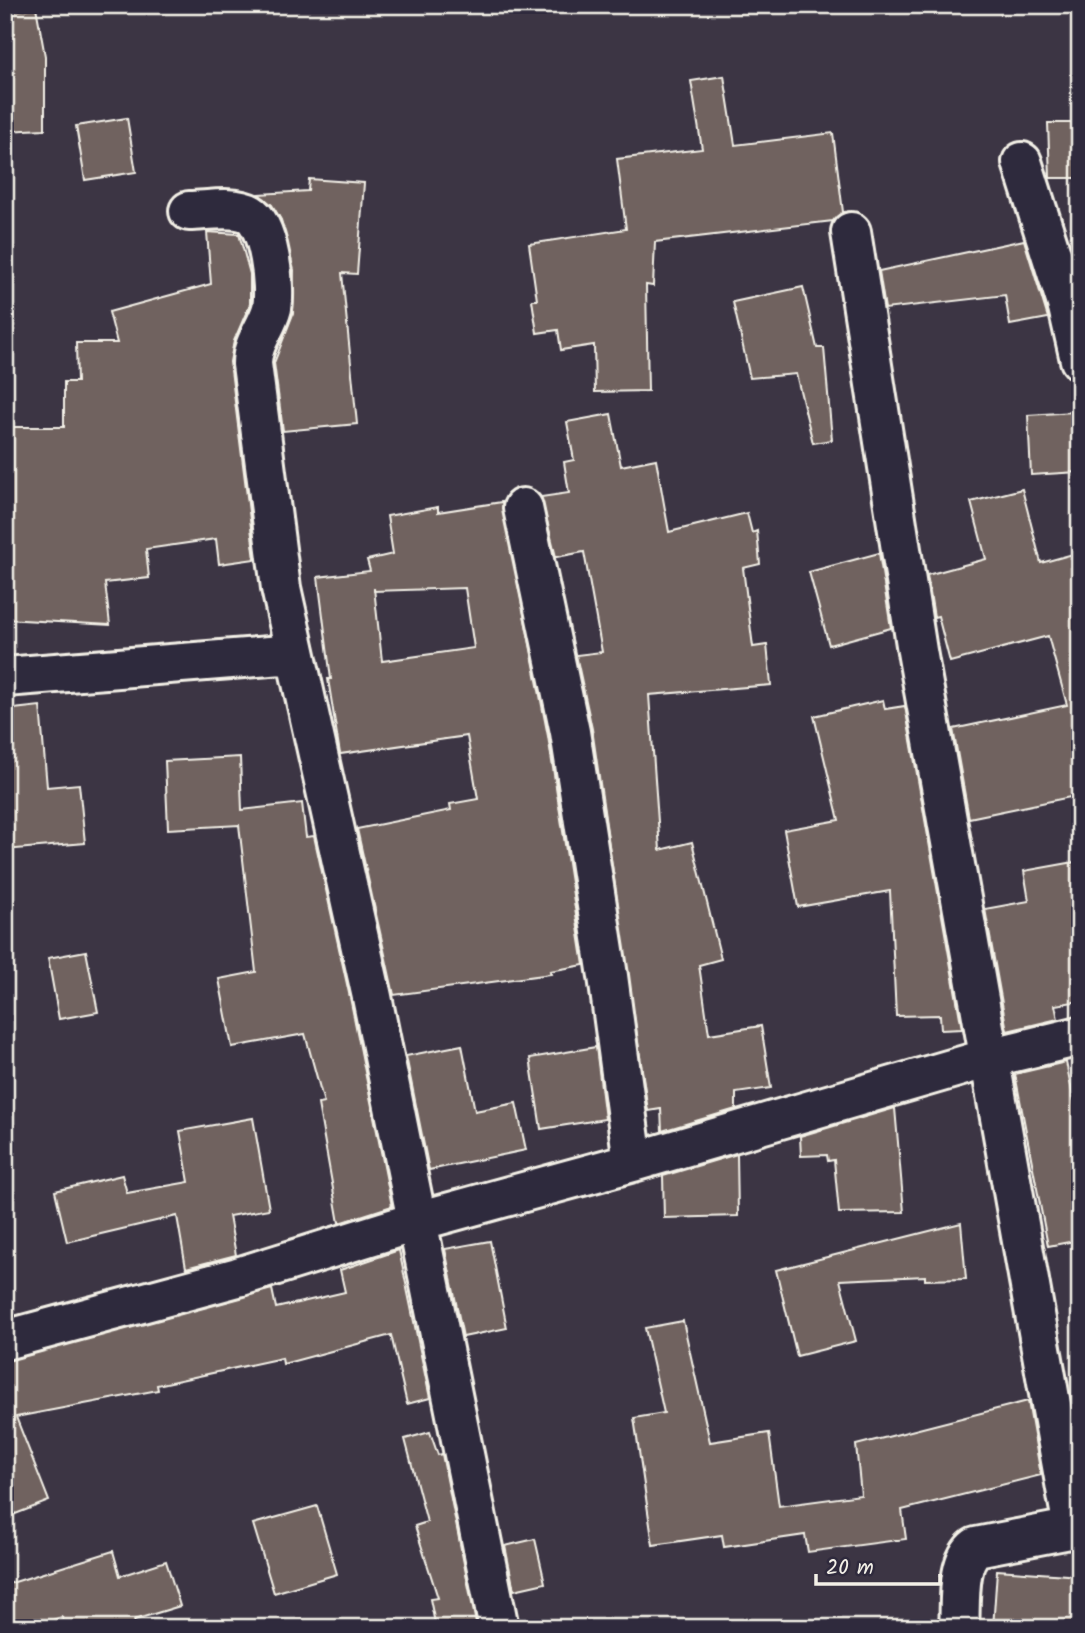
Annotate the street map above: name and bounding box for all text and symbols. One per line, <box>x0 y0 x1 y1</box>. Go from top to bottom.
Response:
scale bar <box>816 1542 940 1586</box>
text: 20 m <box>826 1552 874 1585</box>

